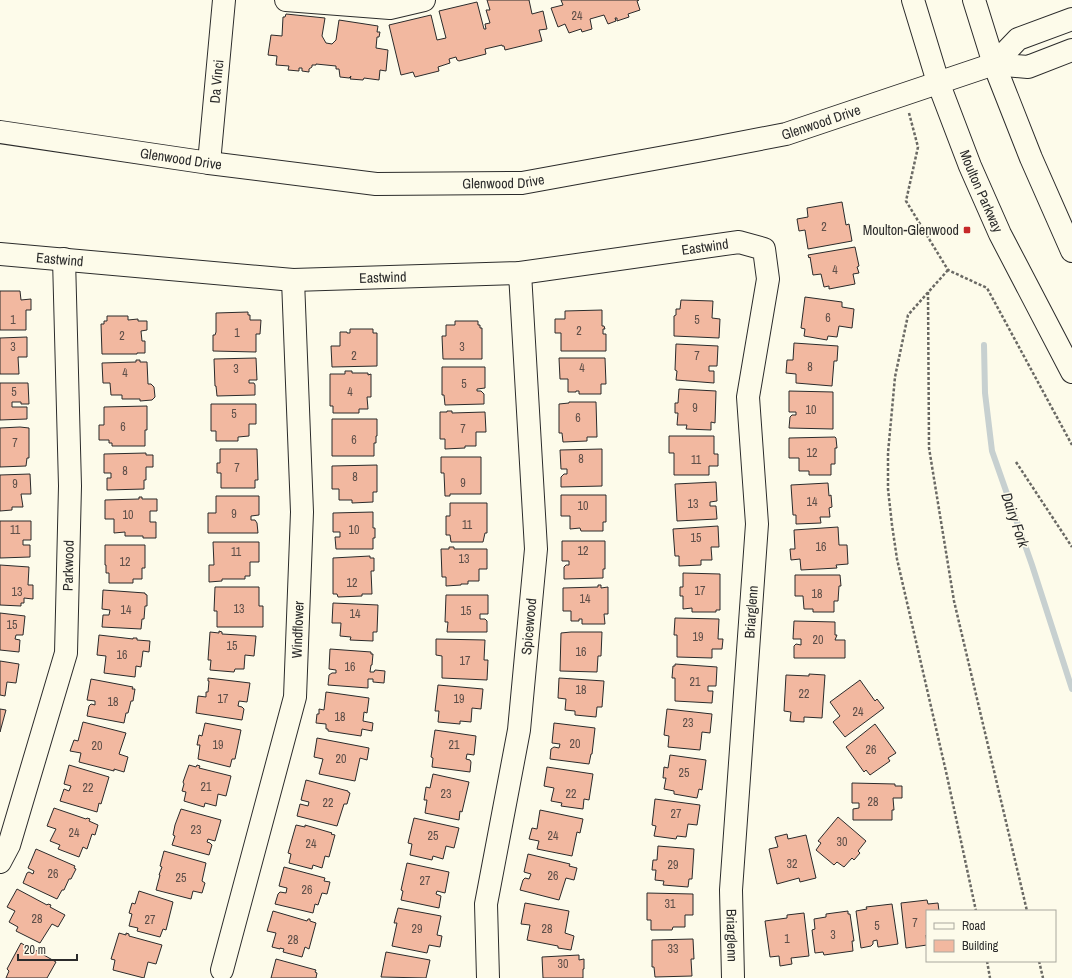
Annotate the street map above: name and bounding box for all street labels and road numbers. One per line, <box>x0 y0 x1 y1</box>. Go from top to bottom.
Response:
street label: Da Vinci <box>206 59 227 104</box>
street label: Glenwood Drive <box>779 101 863 144</box>
street label: Glenwood Drive <box>139 144 223 174</box>
street label: Moulton Parkway <box>956 147 1007 235</box>
street label: Glenwood Drive <box>462 170 546 192</box>
street label: Eastwind <box>680 235 730 259</box>
street label: Eastwind <box>35 248 84 270</box>
street label: Eastwind <box>359 268 407 287</box>
street label: Parkwood <box>58 540 78 591</box>
street label: Briarglenn <box>740 585 762 639</box>
street label: Spicewood <box>517 597 540 656</box>
street label: Windflower <box>287 600 308 659</box>
street label: Briarglenn <box>722 909 742 962</box>

